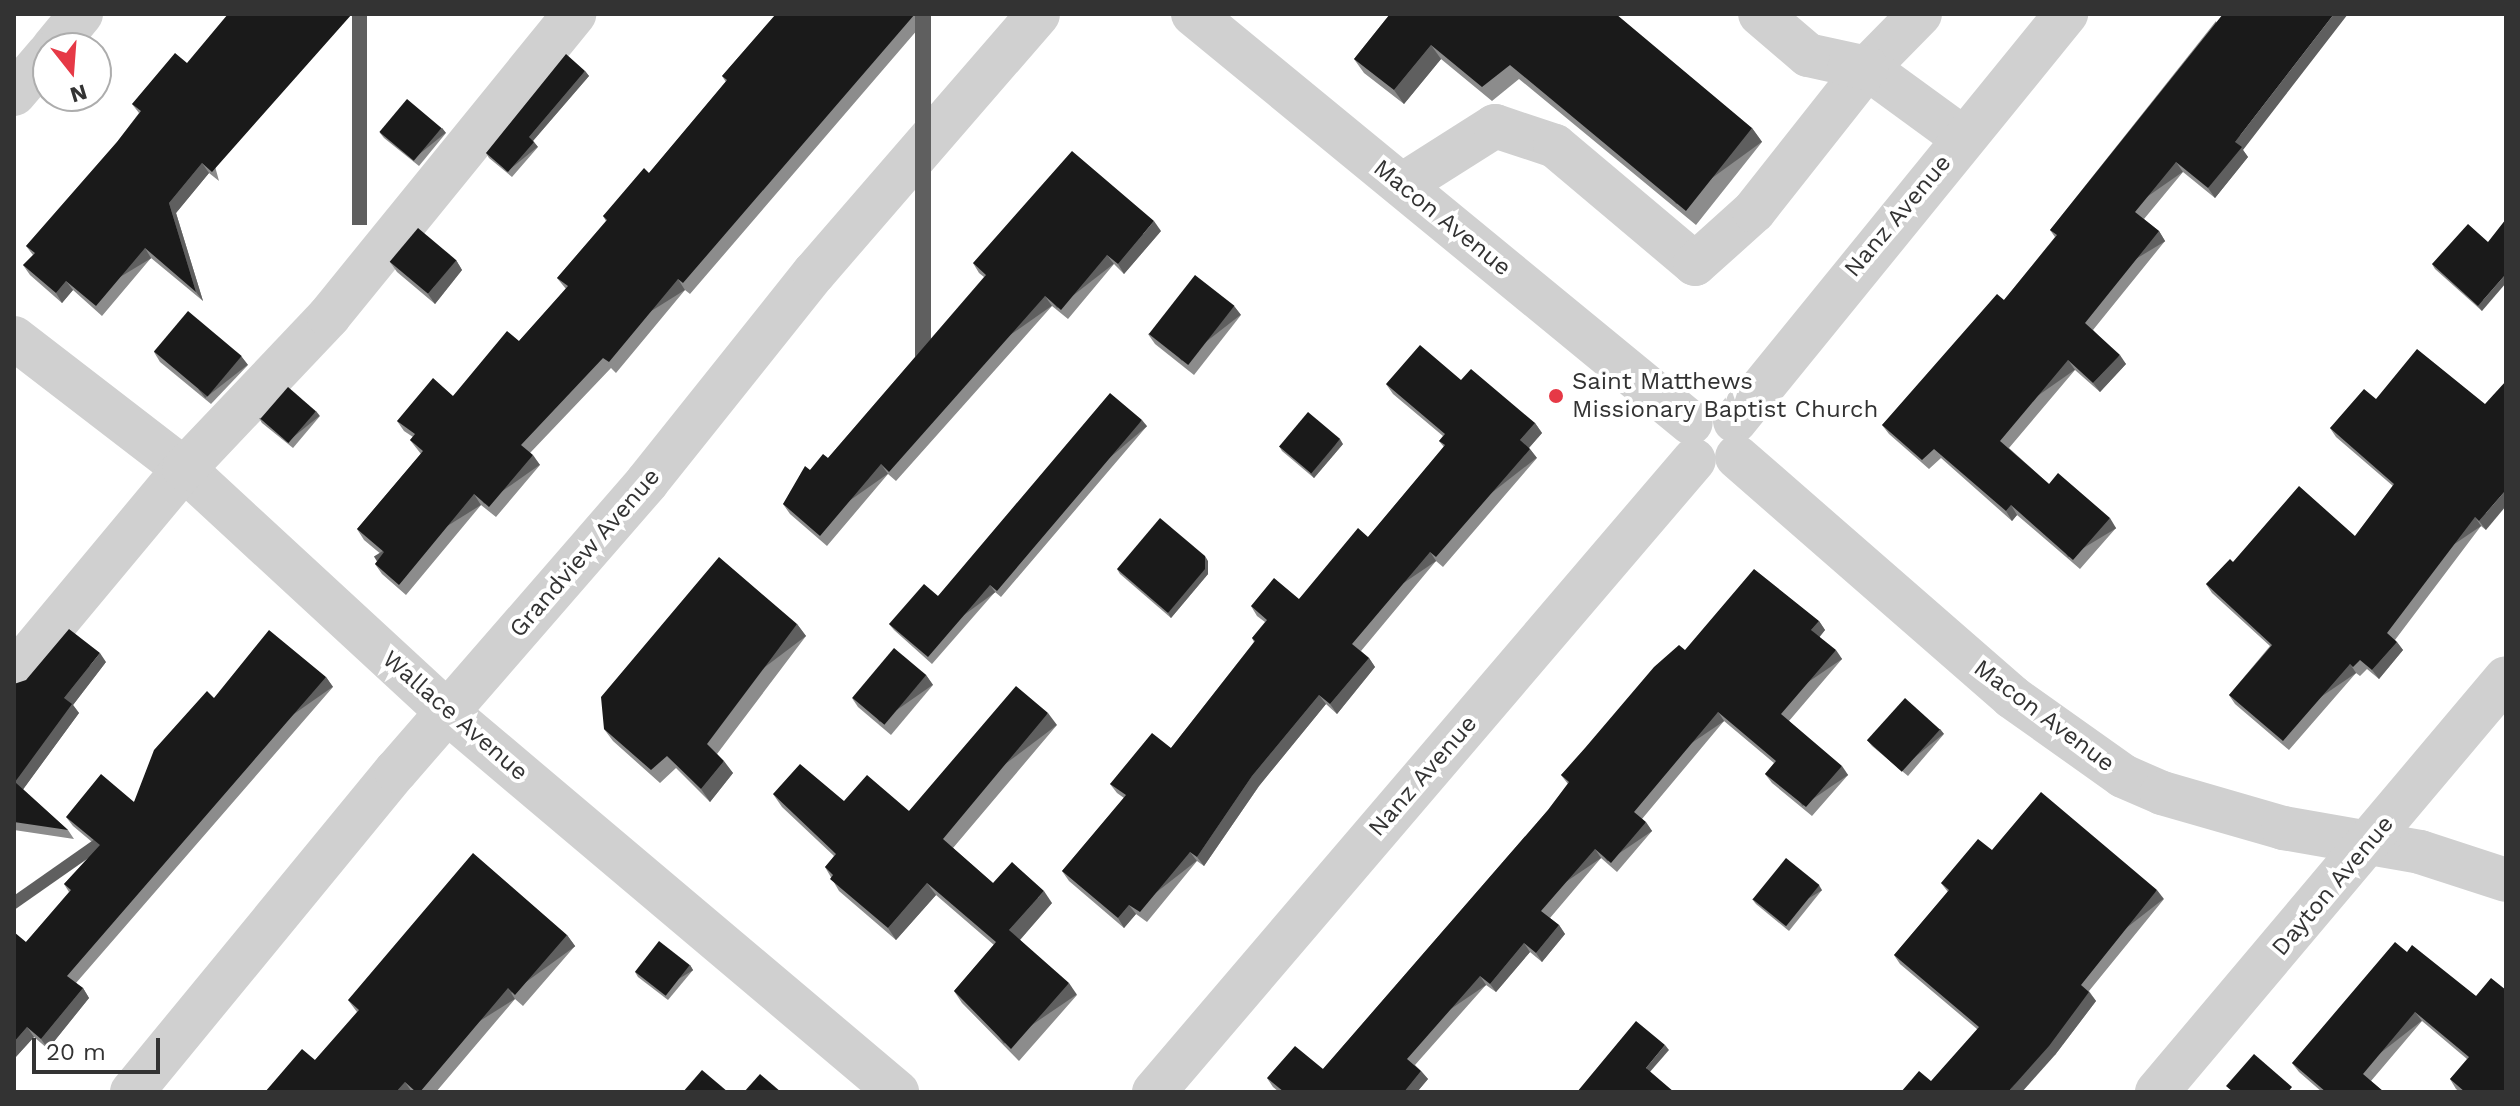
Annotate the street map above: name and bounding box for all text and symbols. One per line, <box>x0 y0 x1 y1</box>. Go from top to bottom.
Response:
north arrow <box>32 32 112 112</box>
text: N <box>67 79 90 108</box>
street label: Nanz Avenue <box>1838 149 1958 283</box>
street label: Macon Avenue <box>1367 153 1517 283</box>
place label: Saint Matthews Missionary Baptist Church <box>1572 368 1879 424</box>
marker: Saint Matthews Missionary Baptist Church <box>1547 387 1565 405</box>
street label: Grandview Avenue <box>503 462 667 644</box>
street label: Wallace Avenue <box>376 645 534 787</box>
street label: Macon Avenue <box>1968 653 2120 779</box>
street label: Nanz Avenue <box>1362 709 1484 843</box>
street label: Dayton Avenue <box>2266 810 2400 962</box>
scale bar <box>36 1022 164 1072</box>
text: 20 m <box>46 1038 106 1066</box>

